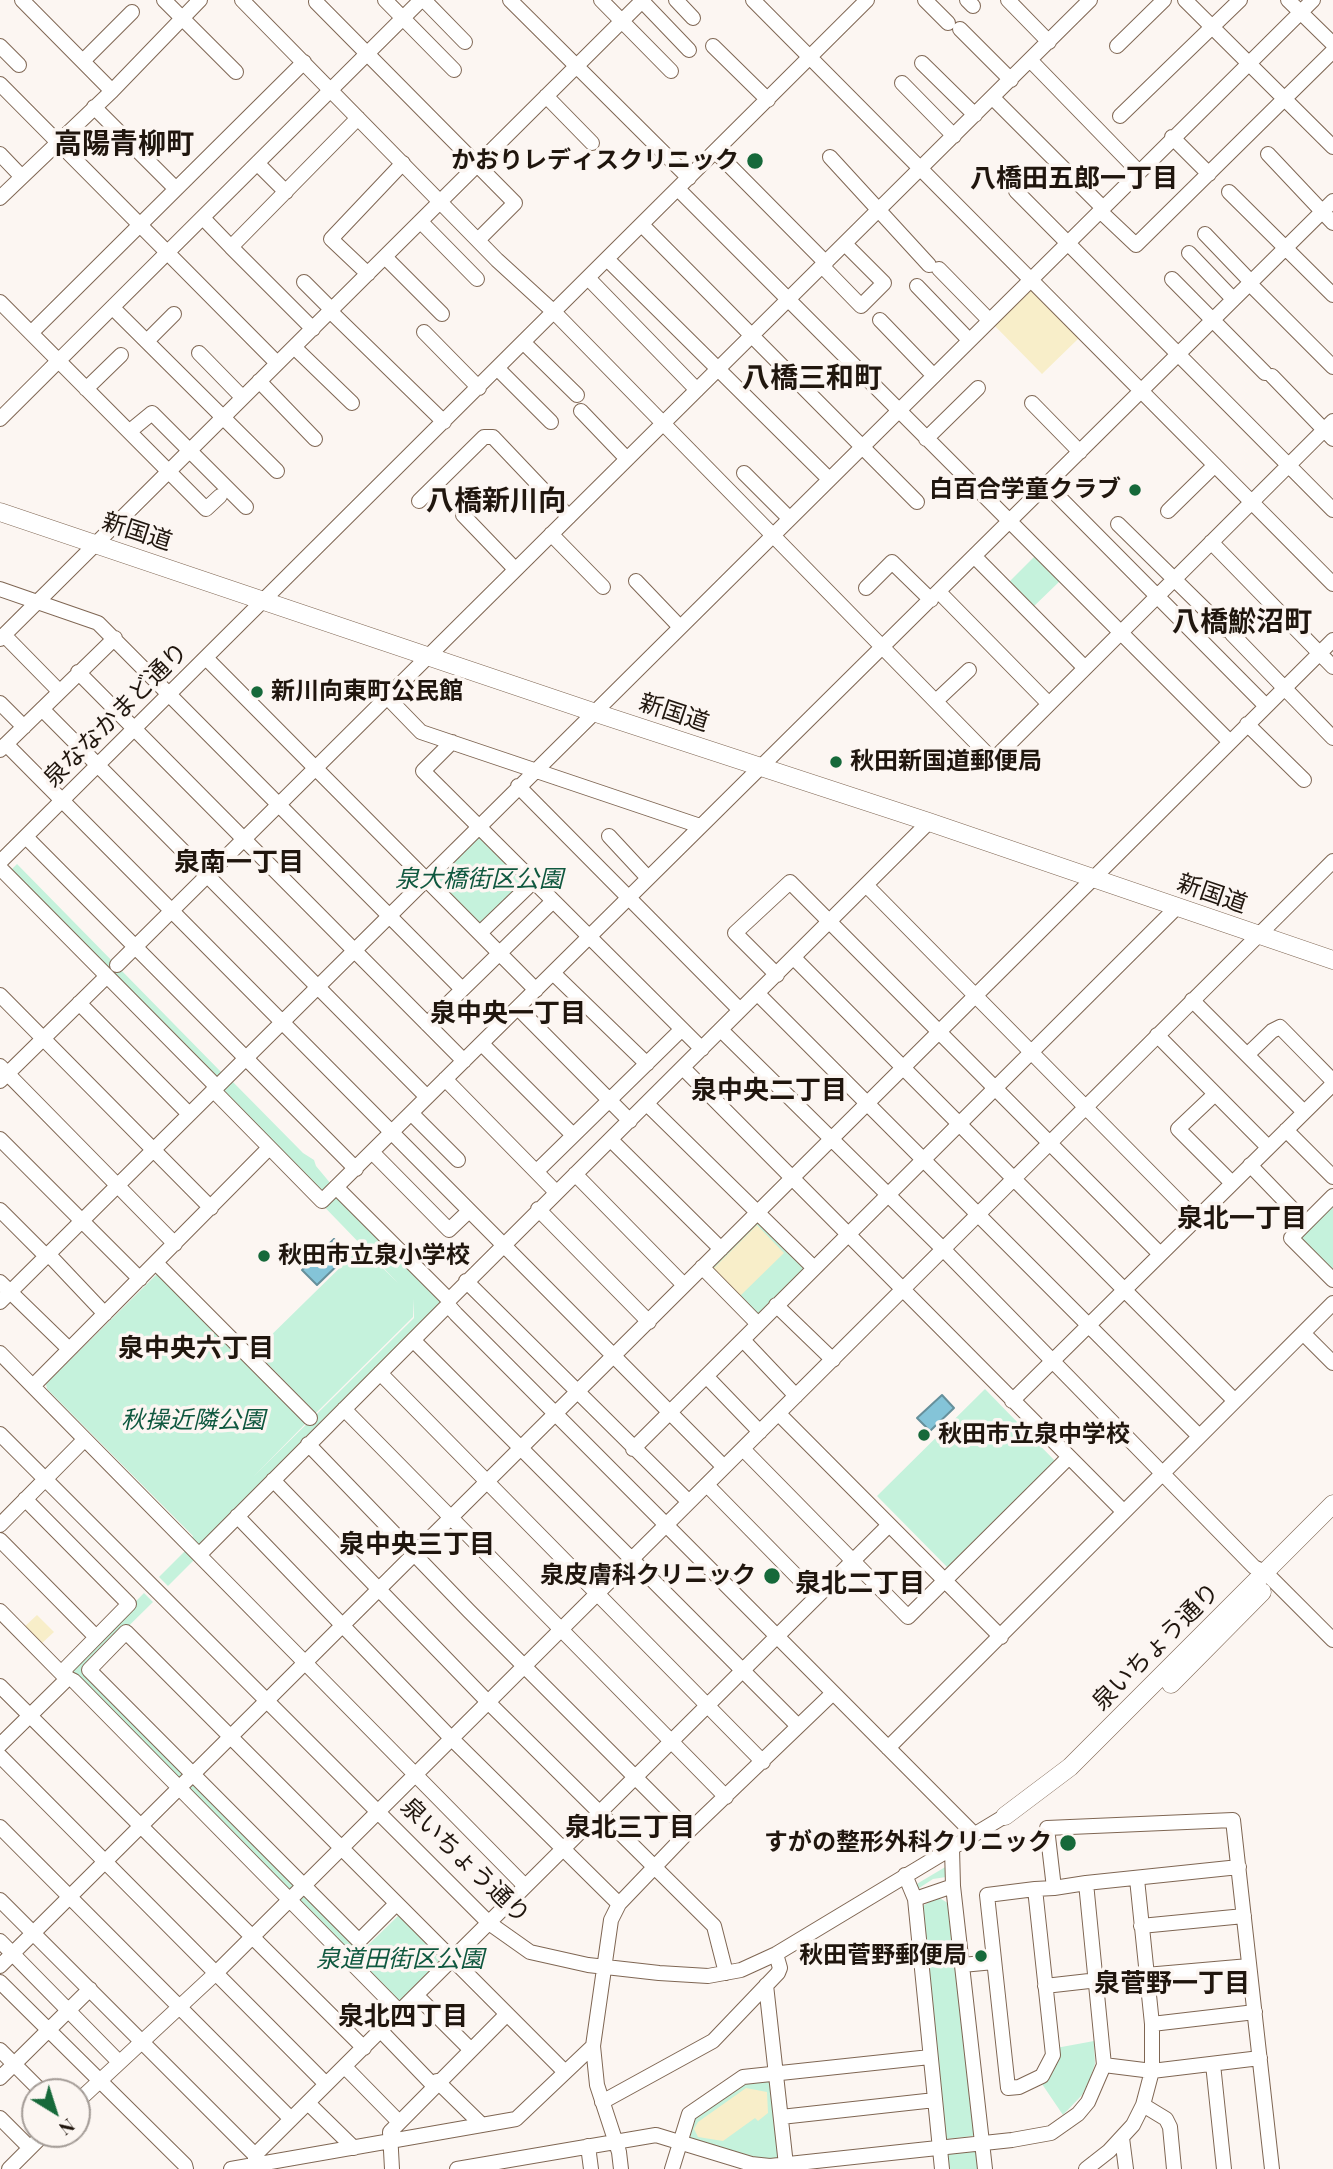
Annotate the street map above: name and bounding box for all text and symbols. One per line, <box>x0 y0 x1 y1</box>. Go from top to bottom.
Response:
district label: 高陽青柳町 <box>54 127 194 161</box>
place label: かおりレディスクリニック <box>451 147 739 175</box>
marker: かおりレディスクリニック <box>745 151 765 171</box>
district label: 八橋田五郎一丁目 <box>970 163 1178 195</box>
district label: 八橋三和町 <box>742 361 882 395</box>
place label: 白百合学童クラブ <box>929 476 1121 504</box>
marker: 白百合学童クラブ <box>1127 482 1143 498</box>
district label: 八橋新川向 <box>426 484 566 518</box>
street label: 新国道 <box>98 507 176 557</box>
district label: 八橋鯲沼町 <box>1172 605 1312 639</box>
street label: 泉ななかまど通り <box>38 637 194 793</box>
place label: 新川向東町公民館 <box>271 678 463 706</box>
marker: 新川向東町公民館 <box>249 684 265 700</box>
street label: 新国道 <box>635 688 713 738</box>
place label: 秋田新国道郵便局 <box>850 748 1042 776</box>
marker: 秋田新国道郵便局 <box>828 754 844 770</box>
district label: 泉南一丁目 <box>174 847 304 879</box>
park label: 泉大橋街区公園 <box>395 866 563 894</box>
street label: 新国道 <box>1173 869 1251 919</box>
district label: 泉中央一丁目 <box>430 998 586 1030</box>
district label: 泉中央二丁目 <box>691 1075 847 1107</box>
district label: 泉北一丁目 <box>1177 1203 1307 1235</box>
place label: 秋田市立泉小学校 <box>278 1242 470 1270</box>
marker: 秋田市立泉小学校 <box>256 1248 272 1264</box>
district label: 泉中央六丁目 <box>118 1333 274 1365</box>
park label: 秋操近隣公園 <box>121 1407 265 1435</box>
place label: 秋田市立泉中学校 <box>938 1421 1130 1449</box>
marker: 秋田市立泉中学校 <box>916 1427 932 1443</box>
district label: 泉中央三丁目 <box>339 1529 495 1561</box>
place label: 泉皮膚科クリニック <box>540 1562 756 1590</box>
marker: 泉皮膚科クリニック <box>762 1566 782 1586</box>
district label: 泉北二丁目 <box>795 1568 925 1600</box>
street label: 泉いちょう通り <box>1086 1577 1226 1717</box>
street label: 泉いちょう通り <box>395 1792 535 1930</box>
district label: 泉北三丁目 <box>565 1812 695 1844</box>
place label: すがの整形外科クリニック <box>764 1829 1052 1857</box>
marker: すがの整形外科クリニック <box>1058 1833 1078 1853</box>
place label: 秋田菅野郵便局 <box>799 1942 967 1970</box>
park label: 泉道田街区公園 <box>316 1946 484 1974</box>
marker: 秋田菅野郵便局 <box>973 1948 989 1964</box>
district label: 泉菅野一丁目 <box>1094 1968 1250 2000</box>
district label: 泉北四丁目 <box>338 2001 468 2033</box>
north arrow <box>21 2078 91 2148</box>
text: N <box>54 2114 81 2142</box>

